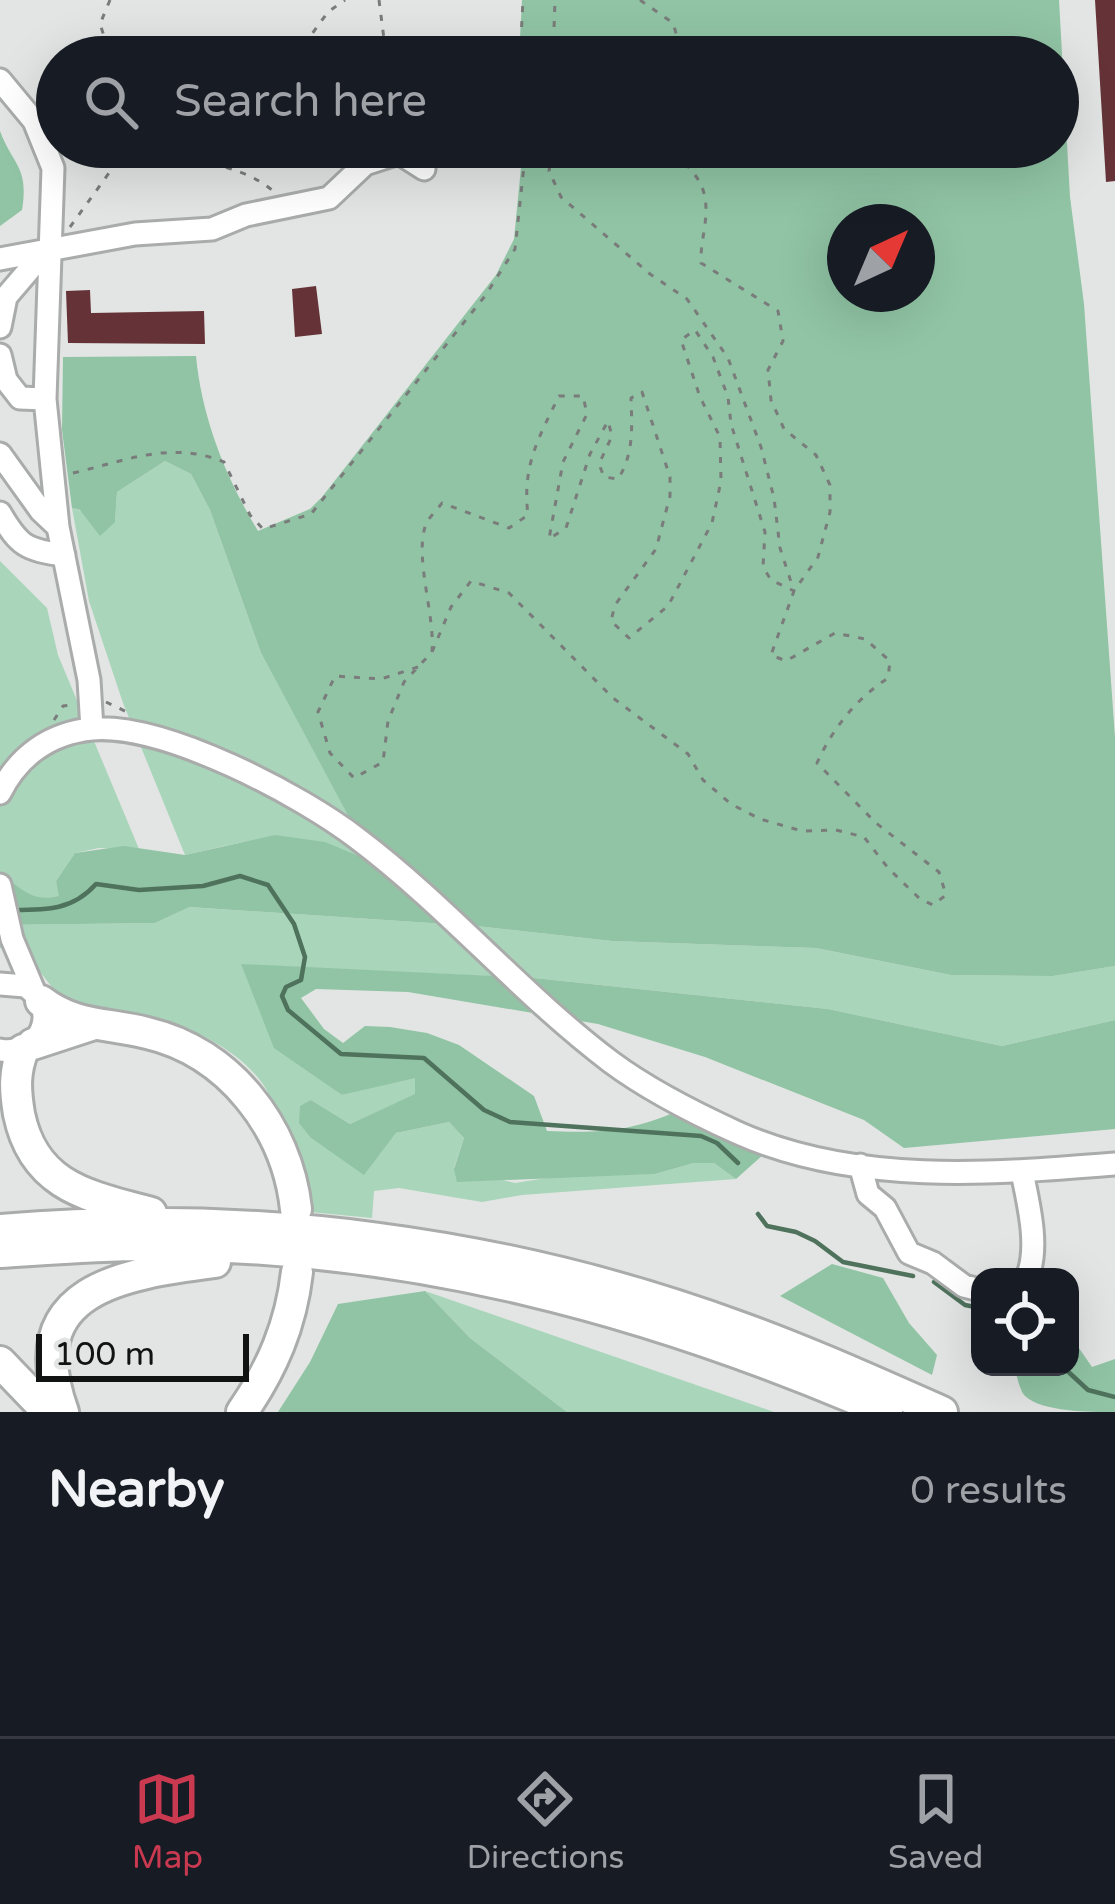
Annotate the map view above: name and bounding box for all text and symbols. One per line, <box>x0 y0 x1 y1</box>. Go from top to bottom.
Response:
search box <box>36 36 1079 168</box>
icon: search <box>78 69 144 135</box>
text: Search here <box>174 75 427 129</box>
north arrow <box>827 204 935 312</box>
map controls <box>971 1268 1079 1376</box>
button: locate <box>971 1268 1079 1376</box>
scale bar <box>36 1328 249 1381</box>
text: 100 m <box>54 1335 155 1374</box>
text: Nearby <box>48 1459 225 1521</box>
text: 0 results <box>910 1467 1067 1514</box>
tab: Map <box>132 1766 203 1877</box>
tab: Directions <box>467 1766 624 1877</box>
tab: Saved <box>888 1766 983 1877</box>

